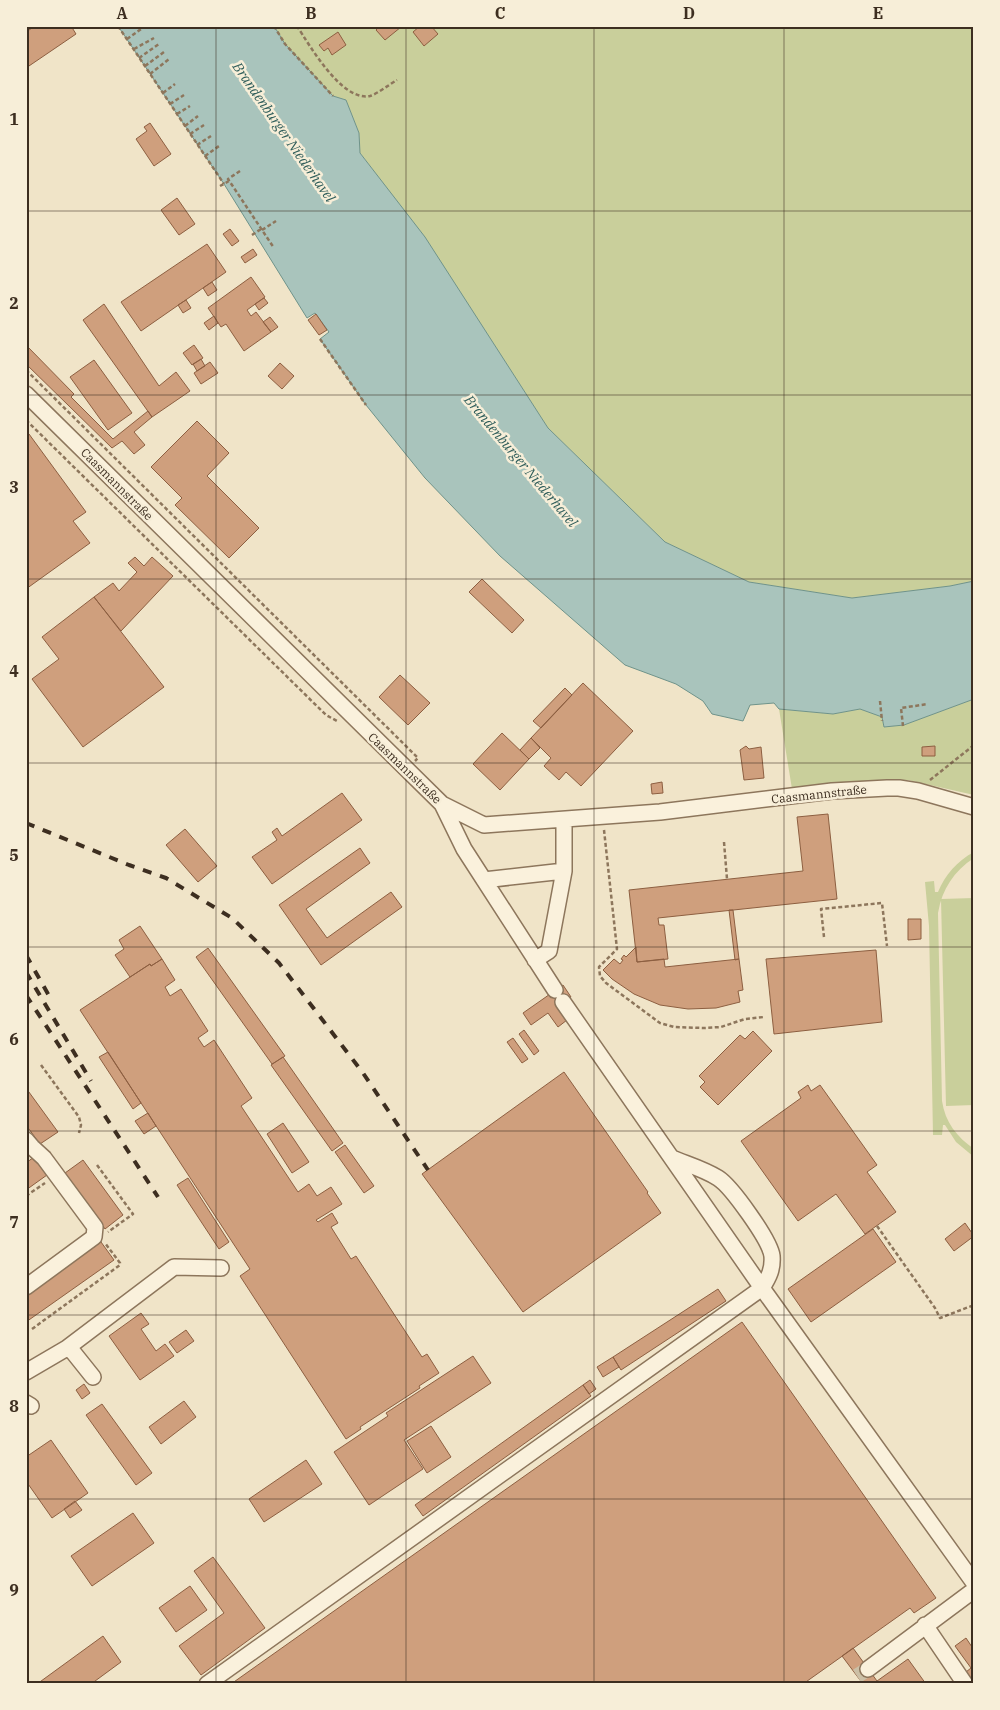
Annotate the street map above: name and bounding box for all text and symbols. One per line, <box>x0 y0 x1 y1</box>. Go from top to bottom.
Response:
text: A <box>116 3 128 23</box>
text: B <box>305 3 317 23</box>
text: C <box>495 3 505 23</box>
text: D <box>683 3 695 23</box>
text: E <box>873 3 883 23</box>
water label: Brandenburger Niederhavel <box>228 58 340 206</box>
text: 1 <box>9 109 19 129</box>
text: 2 <box>9 293 19 313</box>
water label: Brandenburger Niederhavel <box>460 391 582 531</box>
street label: Caasmannstraße <box>78 445 156 523</box>
text: 3 <box>9 477 19 497</box>
text: 4 <box>9 661 19 681</box>
street label: Caasmannstraße <box>365 729 445 807</box>
street label: Caasmannstraße <box>771 782 867 806</box>
text: 5 <box>9 845 19 865</box>
text: 6 <box>9 1029 19 1049</box>
text: 7 <box>9 1212 19 1232</box>
text: 8 <box>9 1396 19 1416</box>
text: 9 <box>9 1580 19 1600</box>

